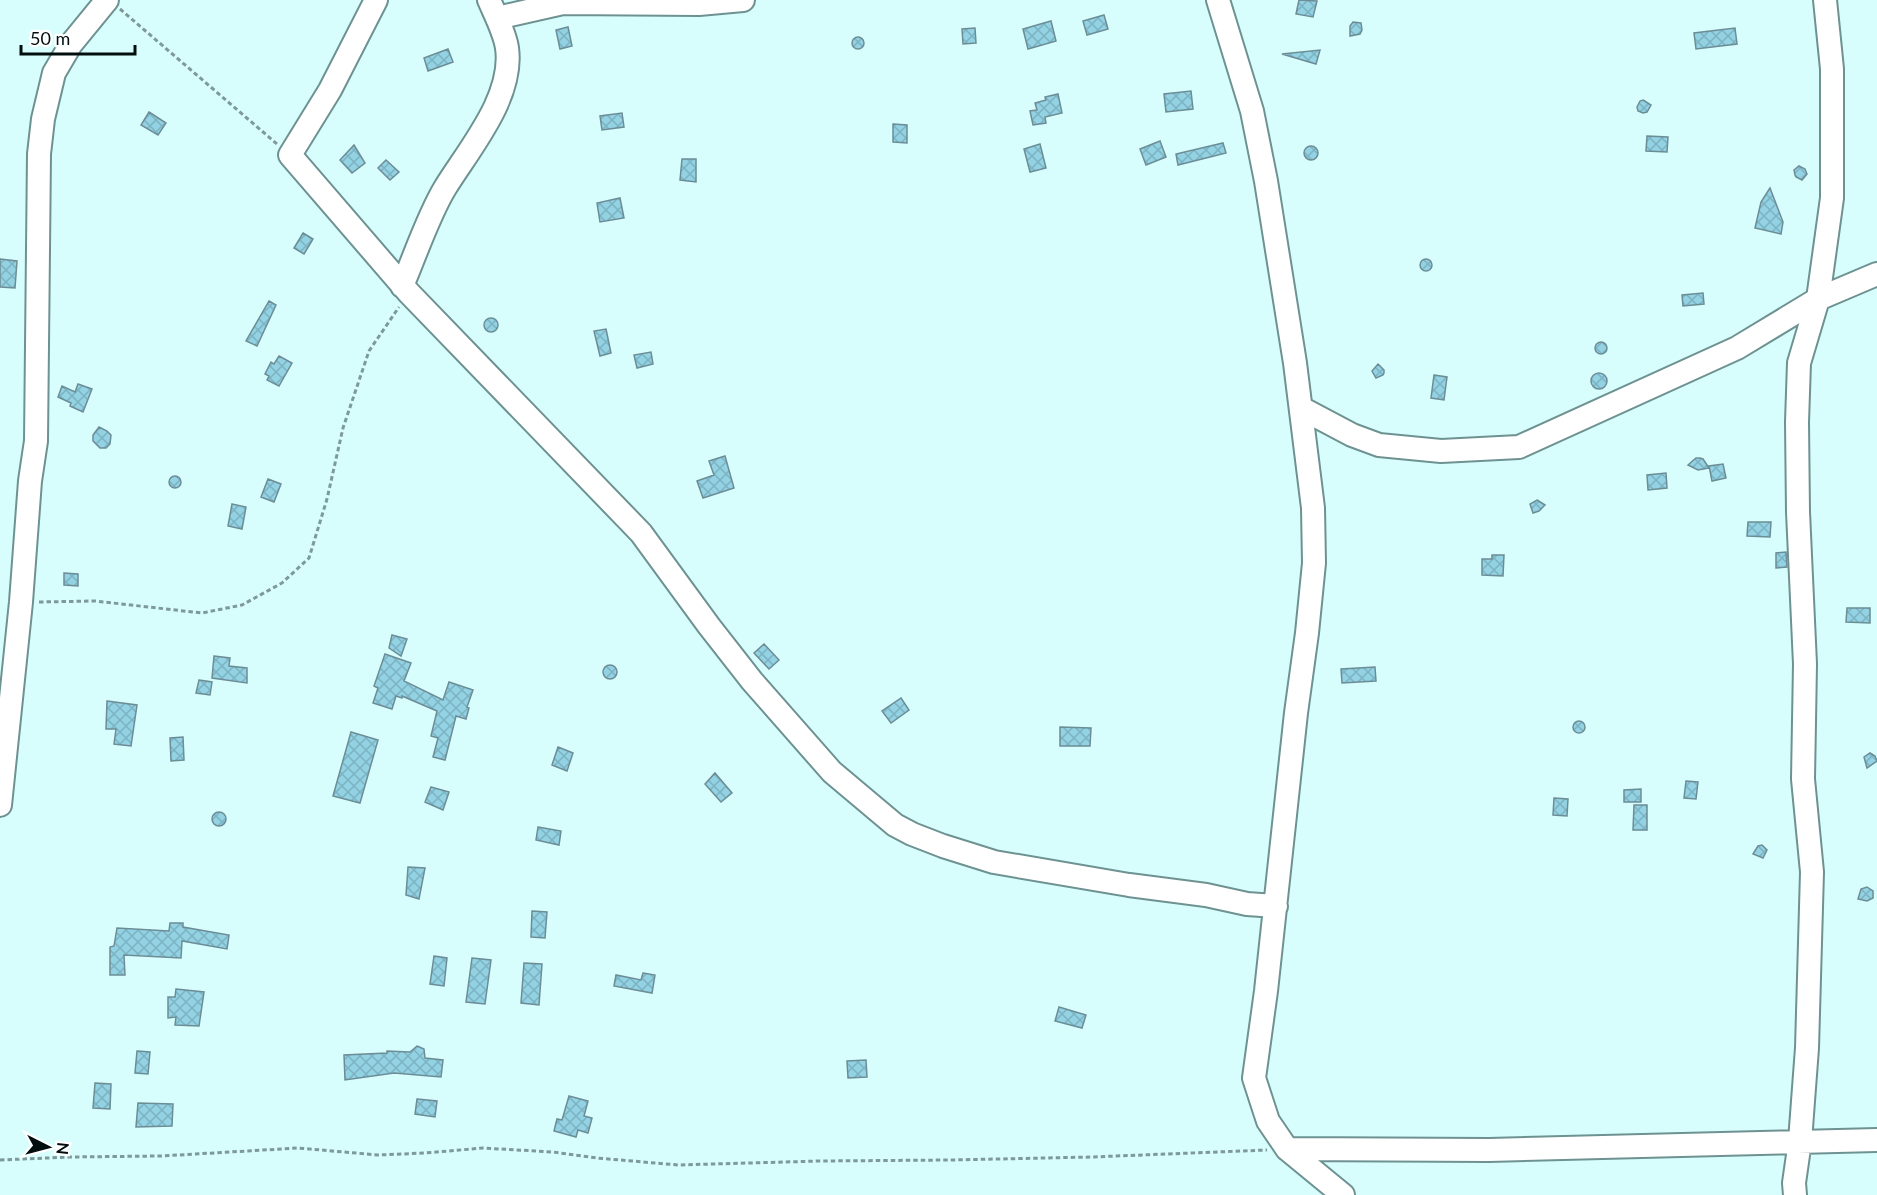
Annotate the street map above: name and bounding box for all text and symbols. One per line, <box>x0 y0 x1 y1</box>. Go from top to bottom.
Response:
scale bar <box>21 18 135 56</box>
text: 50 m <box>30 27 70 49</box>
north arrow <box>18 1117 78 1177</box>
text: N <box>53 1141 74 1156</box>

